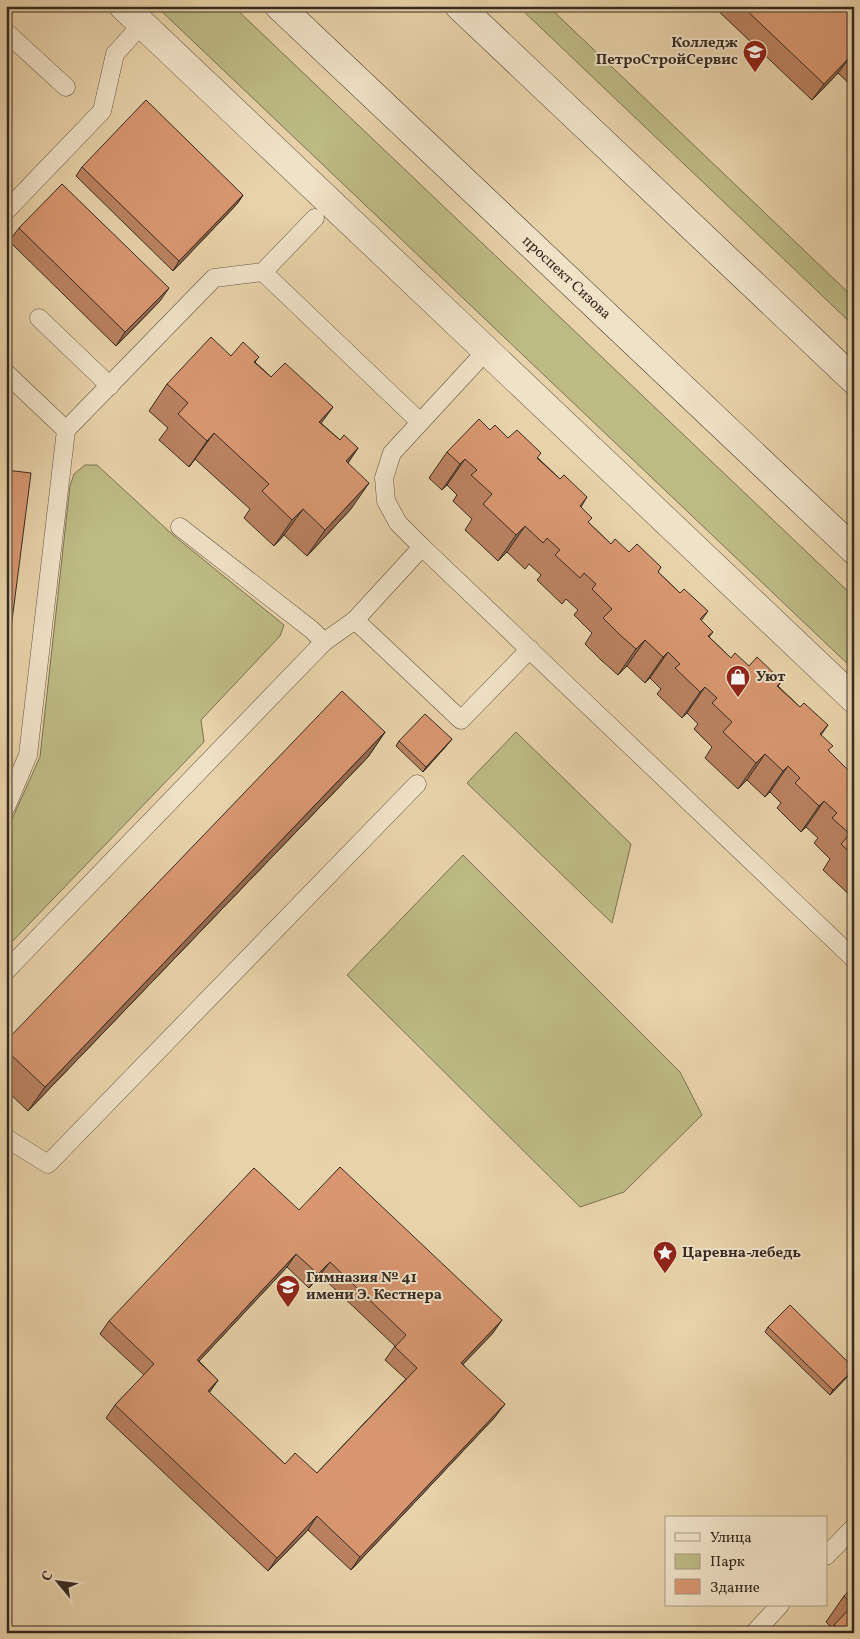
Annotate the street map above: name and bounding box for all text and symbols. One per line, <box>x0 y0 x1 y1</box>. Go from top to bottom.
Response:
place label: Колледж ПетроСтройСервис <box>596 33 738 71</box>
school or university icon: Колледж ПетроСтройСервис <box>742 39 768 73</box>
street label: проспект Сизова <box>517 231 615 325</box>
shop icon: Уют <box>725 664 751 698</box>
place label: Уют <box>756 667 786 688</box>
place icon: Царевна-лебедь <box>652 1240 678 1274</box>
place label: Царевна-лебедь <box>682 1243 801 1264</box>
place label: Гимназия № 41 имени Э. Кестнера <box>306 1268 442 1306</box>
school or university icon: Гимназия № 41 имени Э. Кестнера <box>275 1274 301 1308</box>
legend <box>665 1516 828 1606</box>
text: Улица <box>710 1528 752 1549</box>
text: Парк <box>710 1552 745 1573</box>
north arrow <box>32 1556 82 1606</box>
text: С <box>37 1568 58 1585</box>
text: Здание <box>710 1578 760 1599</box>

